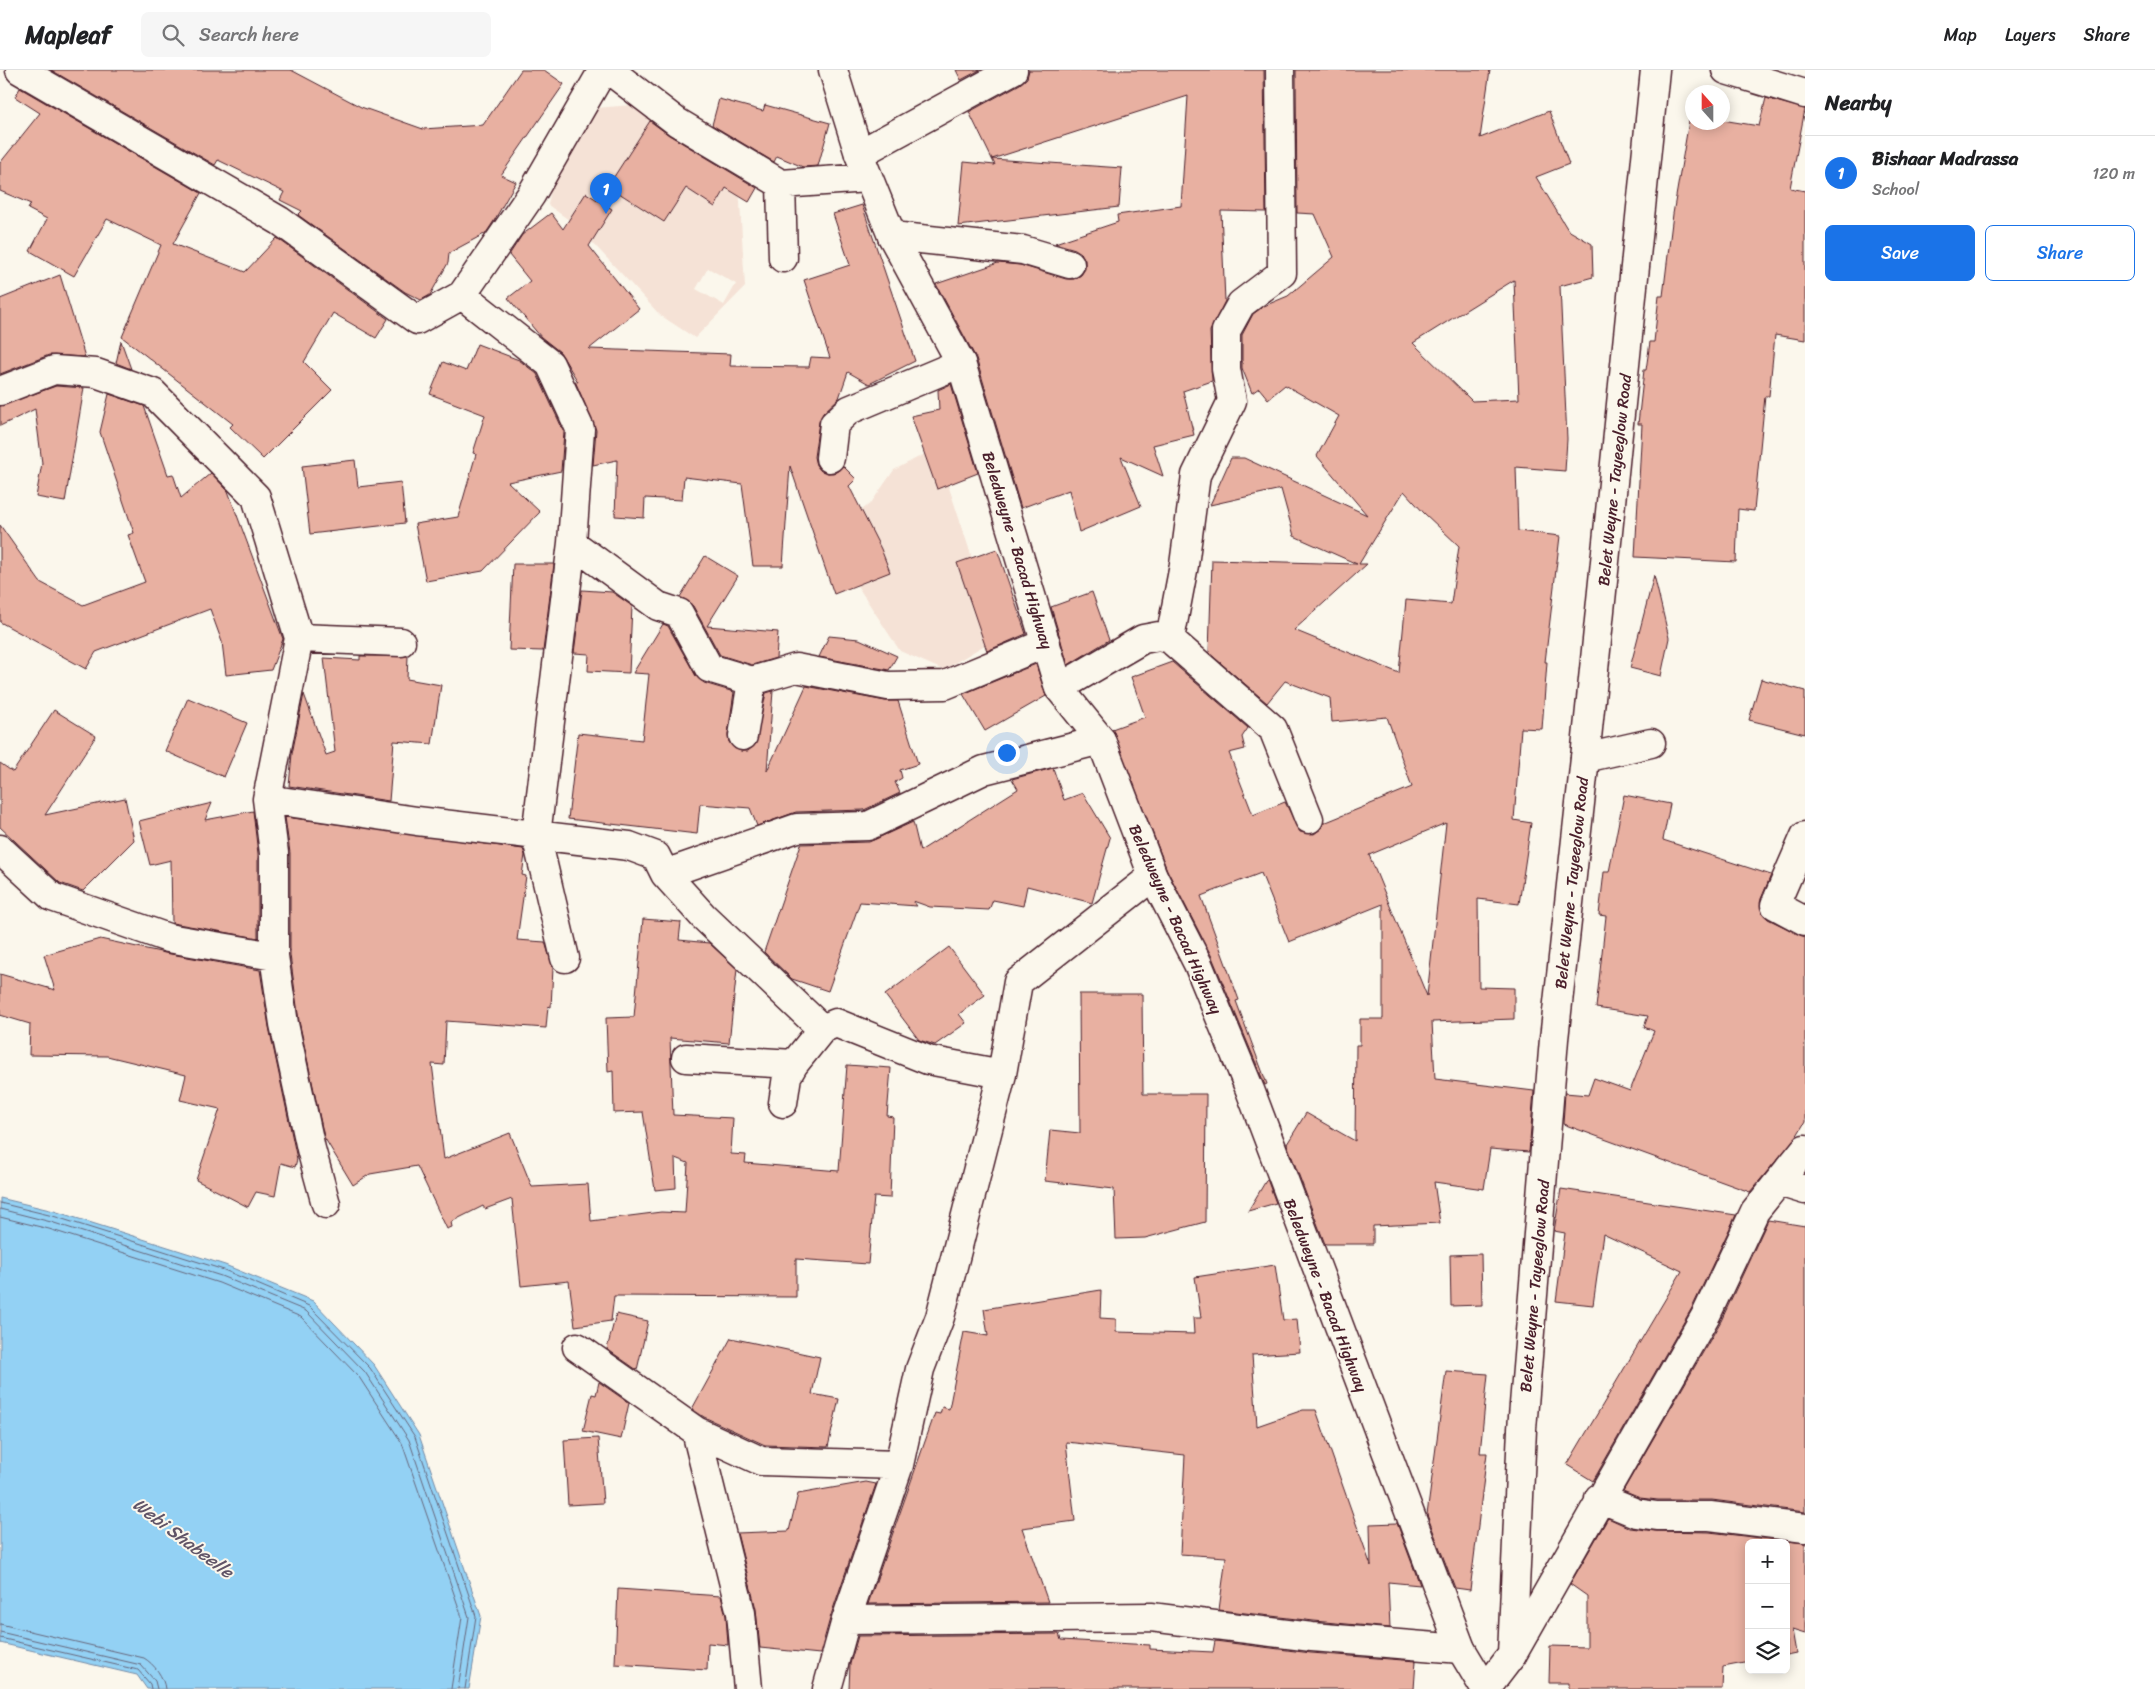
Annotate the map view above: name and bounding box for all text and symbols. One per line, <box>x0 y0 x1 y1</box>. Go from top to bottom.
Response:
search box <box>141 12 491 57</box>
text: Mapleaf <box>25 14 111 56</box>
text: Search here <box>199 18 299 51</box>
text: Map <box>1944 19 1977 51</box>
text: Layers <box>2005 19 2056 51</box>
text: Share <box>2084 19 2130 51</box>
icon: search <box>159 21 187 49</box>
text: Nearby <box>1825 84 1891 122</box>
north arrow <box>1685 85 1730 130</box>
text: Bishaar Madrassa <box>1872 142 2018 175</box>
text: 1 <box>1838 159 1844 188</box>
text: 120 m <box>2092 159 2135 188</box>
pin: 1 <box>590 173 622 214</box>
text: School <box>1872 175 1919 204</box>
button: Save <box>1825 225 1975 281</box>
button: Share <box>1985 225 2135 281</box>
street label: Belet Weyne - Tayeeglow Road <box>1589 371 1640 588</box>
street label: Beledweyne - Bacad Highway <box>974 448 1062 653</box>
your location <box>994 740 1020 766</box>
street label: Belet Weyne - Tayeeglow Road <box>1546 774 1597 991</box>
street label: Beledweyne - Bacad Highway <box>1121 819 1231 1020</box>
street label: Belet Weyne - Tayeeglow Road <box>1511 1177 1558 1393</box>
street label: Beledweyne - Bacad Highway <box>1275 1194 1376 1397</box>
water label: Webi Shabeelle <box>126 1489 242 1588</box>
map controls <box>1745 1539 1790 1674</box>
button: + <box>1745 1539 1790 1584</box>
button: − <box>1745 1584 1790 1629</box>
button: layers <box>1745 1629 1790 1674</box>

